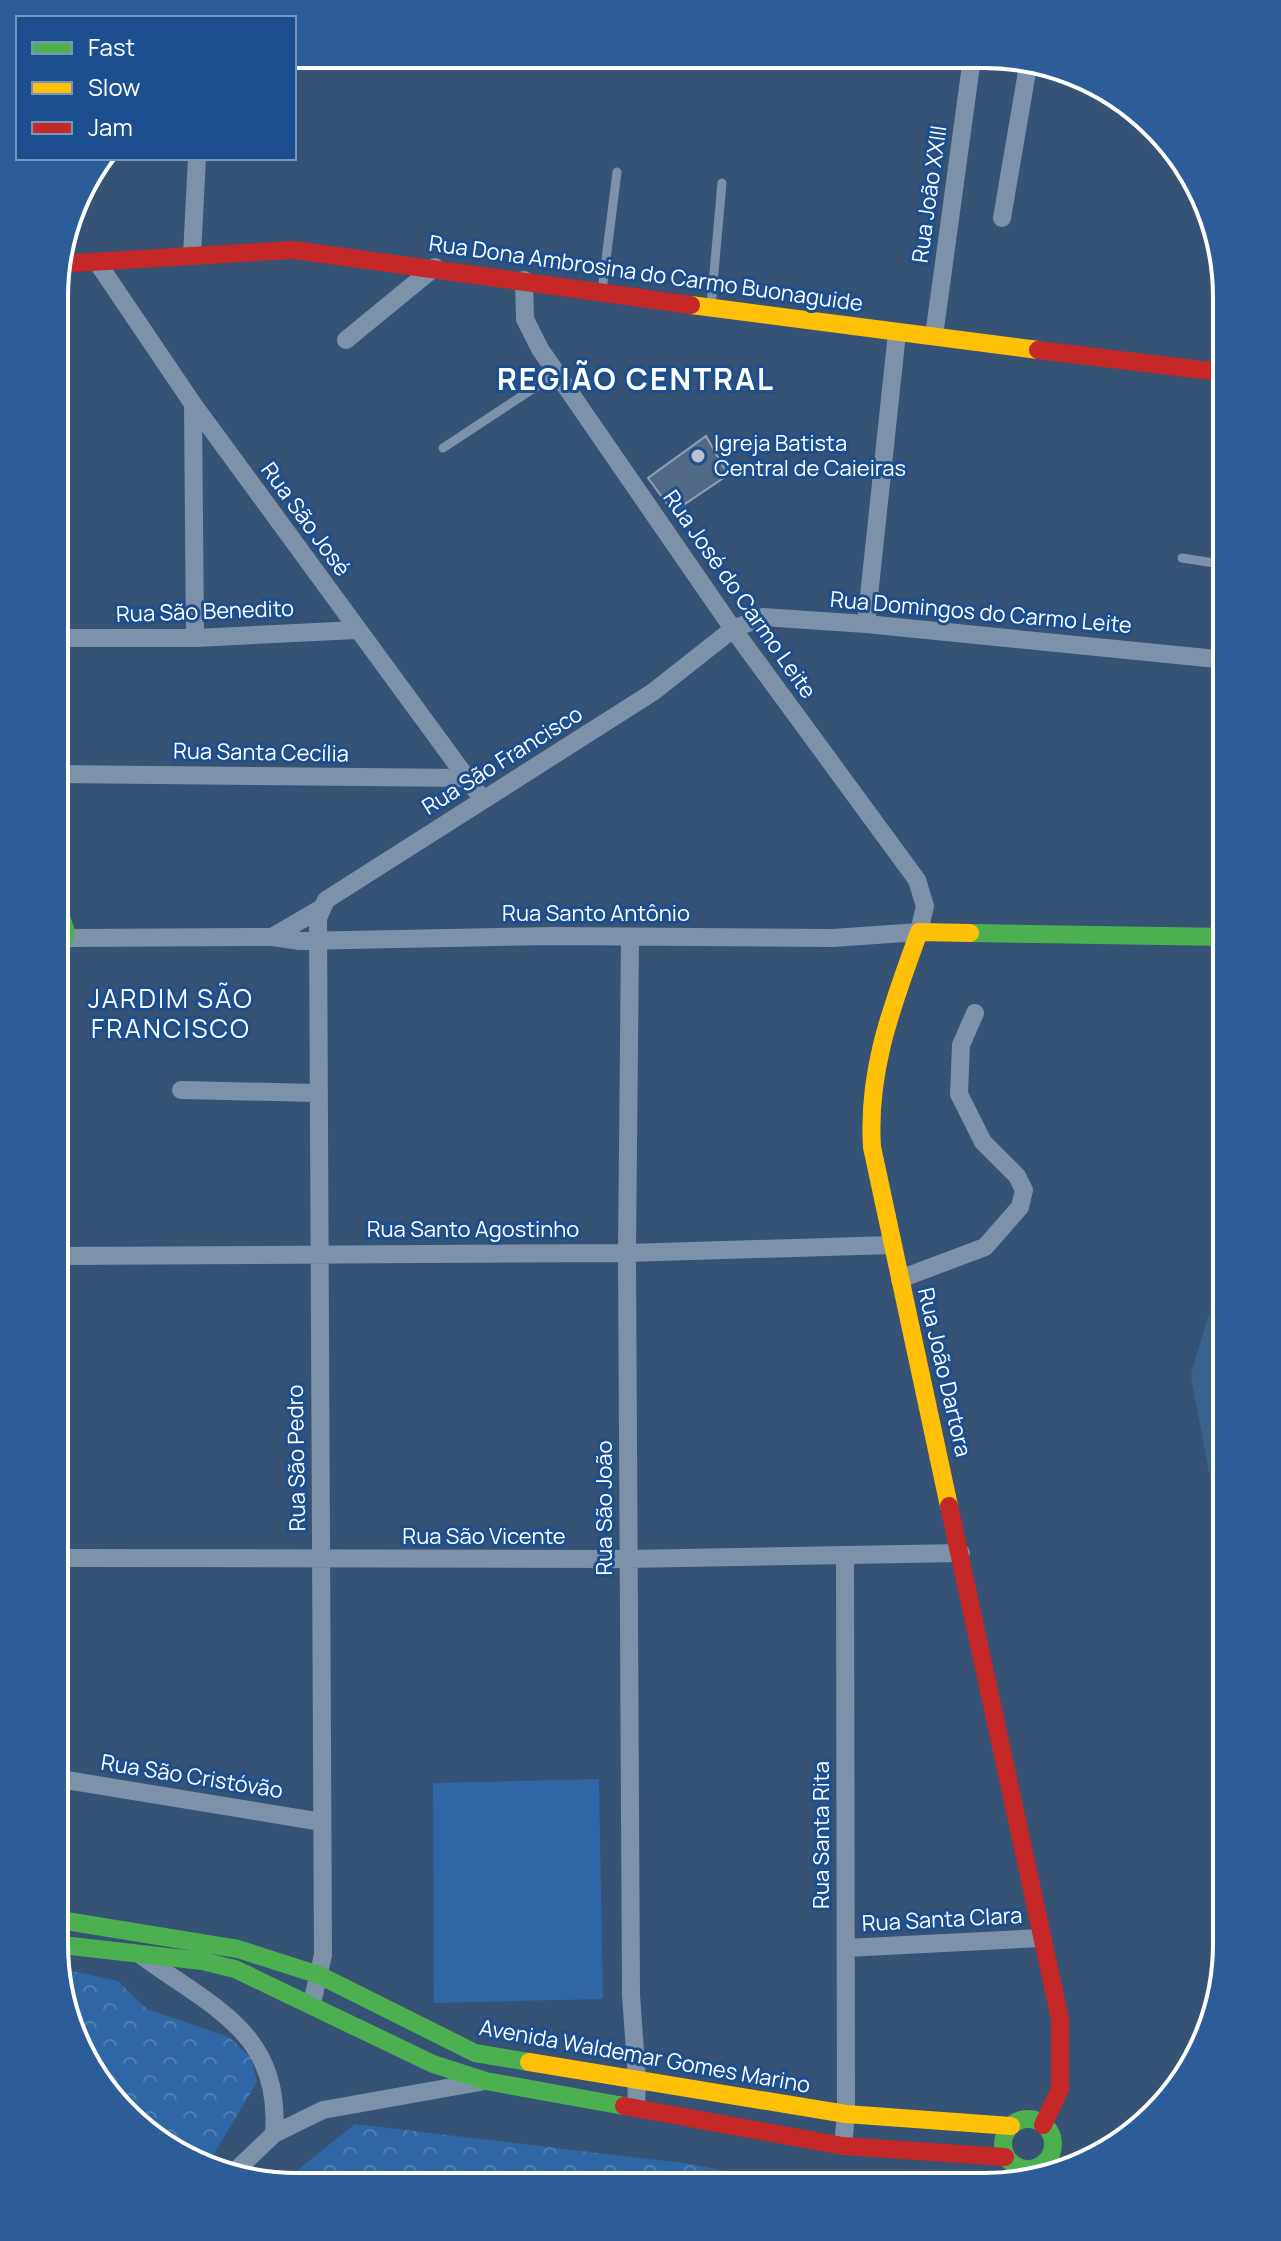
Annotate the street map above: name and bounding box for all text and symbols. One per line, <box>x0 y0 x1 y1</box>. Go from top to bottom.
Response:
legend <box>16 16 296 160</box>
text: Fast <box>88 30 135 63</box>
text: Slow <box>88 70 141 103</box>
text: Jam <box>88 110 133 143</box>
street label: Rua João XXIII <box>905 123 953 265</box>
street label: Rua Dona Ambrosina do Carmo Buonaguide <box>427 228 865 318</box>
district label: REGIÃO CENTRAL <box>497 358 775 399</box>
place label: Igreja Batista Central de Caieiras <box>714 428 906 483</box>
marker: Igreja Batista Central de Caieiras <box>689 447 707 465</box>
street label: Rua São José <box>254 456 358 582</box>
street label: Rua José do Carmo Leite <box>657 484 824 704</box>
street label: Rua Domingos do Carmo Leite <box>829 584 1133 640</box>
street label: Rua São Benedito <box>115 593 295 629</box>
street label: Rua São Francisco <box>416 699 588 821</box>
street label: Rua Santa Cecília <box>173 735 349 769</box>
street label: Rua Santo Antônio <box>502 898 690 928</box>
district label: JARDIM SÃO FRANCISCO <box>88 980 254 1046</box>
street label: Rua Santo Agostinho <box>367 1214 579 1244</box>
street label: Rua João Dartora <box>911 1285 979 1459</box>
street label: Rua São Pedro <box>280 1384 312 1532</box>
street label: Rua São João <box>589 1440 619 1576</box>
street label: Rua São Vicente <box>402 1521 566 1551</box>
street label: Rua São Cristóvão <box>99 1747 285 1805</box>
street label: Rua Santa Rita <box>806 1761 836 1909</box>
street label: Rua Santa Clara <box>861 1900 1023 1938</box>
street label: Avenida Waldemar Gomes Marino <box>477 2012 813 2100</box>

